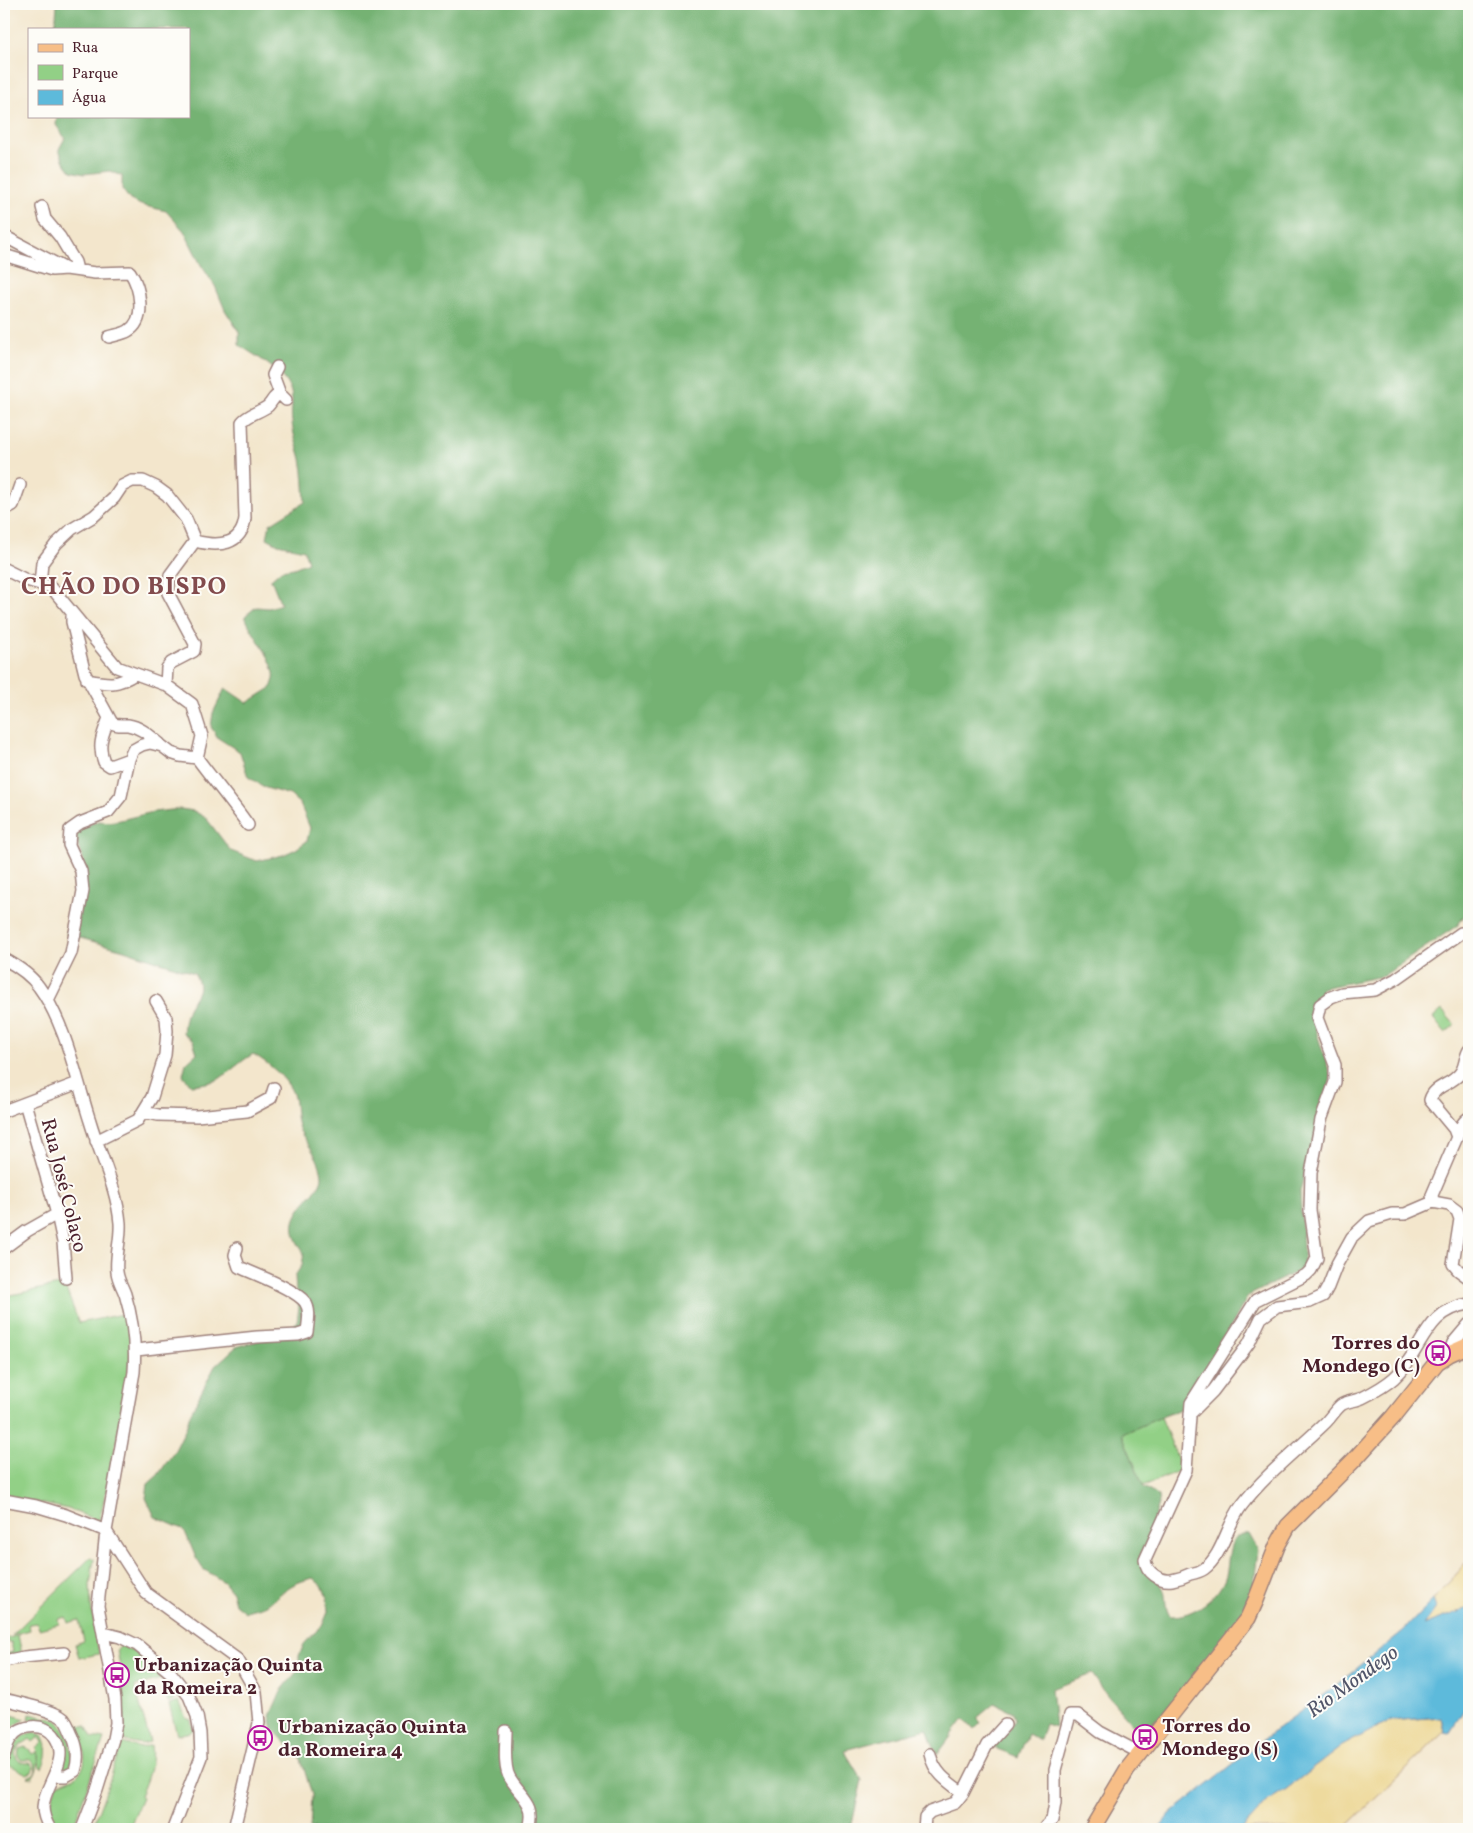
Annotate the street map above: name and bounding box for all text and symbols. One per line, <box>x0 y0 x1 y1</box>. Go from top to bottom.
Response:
legend <box>28 28 190 118</box>
text: Rua <box>72 38 98 59</box>
text: Parque <box>72 64 118 85</box>
text: Água <box>72 88 106 109</box>
district label: CHÃO DO BISPO <box>21 570 227 605</box>
street label: Rua José Colaço <box>33 1116 93 1255</box>
place label: Torres do Mondego (C) <box>1302 1330 1420 1381</box>
bus stop icon: Torres do Mondego (C) <box>1425 1340 1451 1366</box>
water label: Rio Mondego <box>1301 1639 1405 1725</box>
place label: Urbanização Quinta da Romeira 2 <box>134 1652 323 1703</box>
bus stop icon: Urbanização Quinta da Romeira 2 <box>104 1662 130 1688</box>
place label: Torres do Mondego (S) <box>1162 1713 1278 1764</box>
place label: Urbanização Quinta da Romeira 4 <box>278 1714 467 1765</box>
bus stop icon: Torres do Mondego (S) <box>1132 1724 1158 1750</box>
bus stop icon: Urbanização Quinta da Romeira 4 <box>247 1725 273 1751</box>

